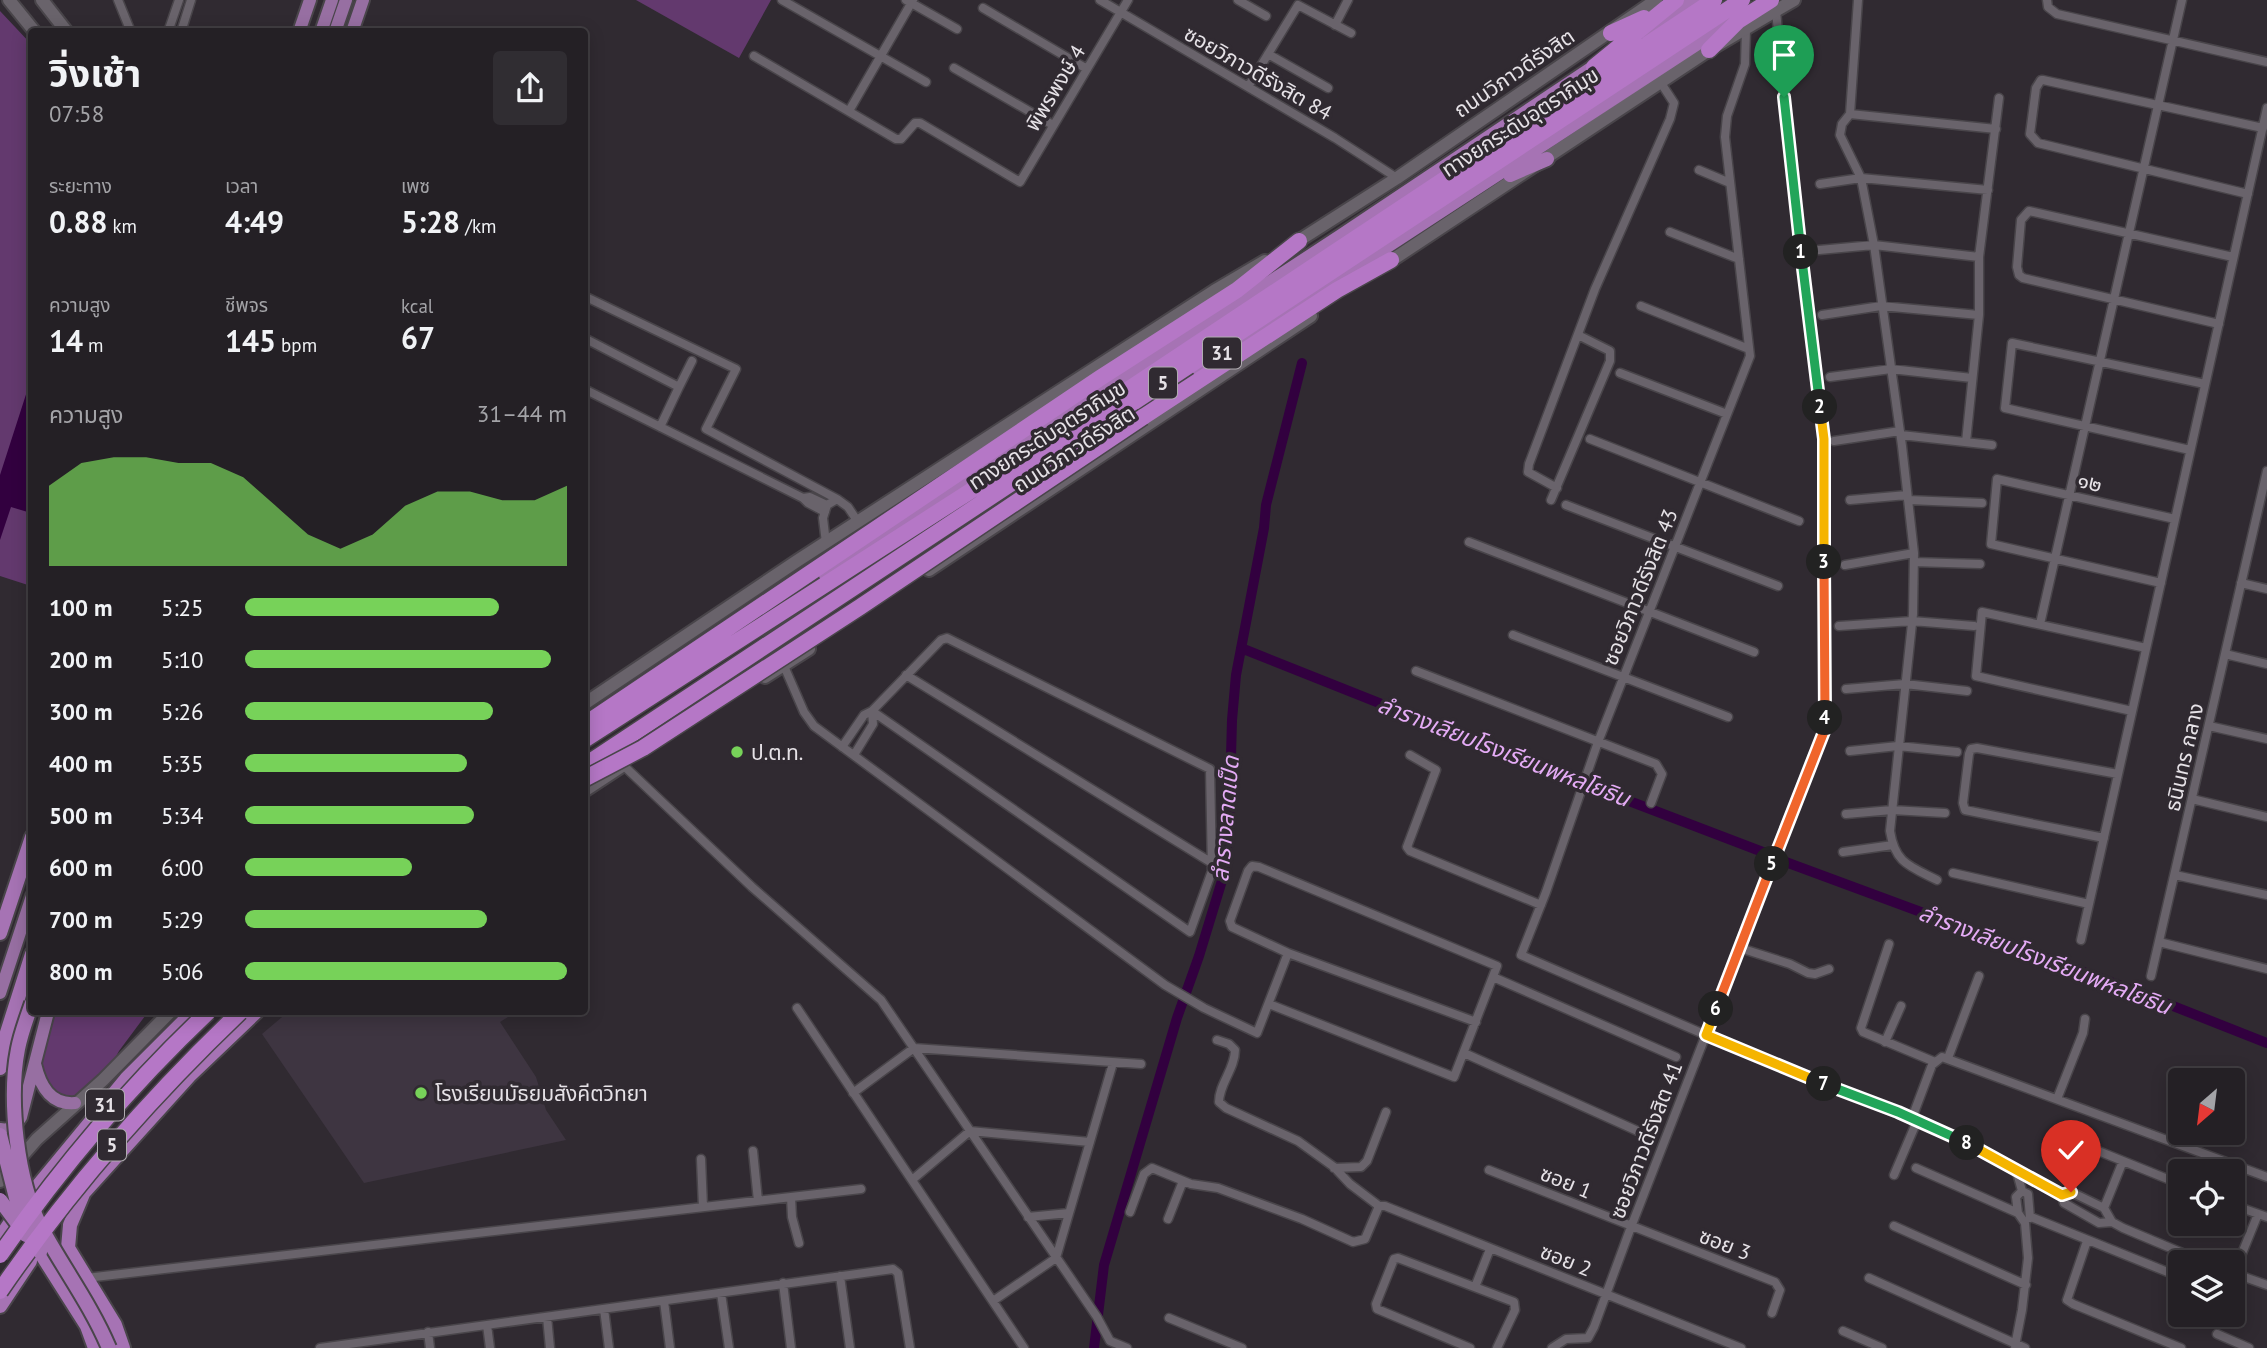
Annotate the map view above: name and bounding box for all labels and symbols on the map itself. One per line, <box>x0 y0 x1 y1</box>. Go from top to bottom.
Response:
street label: ซอยวิภาวดีรังสิต 84 <box>1179 20 1337 126</box>
street label: ถนนวิภาวดีรังสิต <box>1448 23 1580 123</box>
pin <box>1754 25 1814 97</box>
street label: พิพรพงษ์ 4 <box>1019 40 1091 136</box>
street label: ทางยกระดับอุตราภิมุข <box>1436 61 1604 183</box>
pin: 1 <box>1784 234 1818 270</box>
road number: 31 <box>1203 338 1241 368</box>
road number: 5 <box>1149 368 1177 398</box>
street label: ทางยกระดับอุตราภิมุข <box>963 374 1131 496</box>
pin: 2 <box>1802 390 1838 424</box>
street label: ถนนวิภาวดีรังสิต <box>1008 400 1140 498</box>
street label: ๑๒ <box>2075 466 2105 498</box>
street label: ซอยวิภาวดีรังสิต 43 <box>1596 505 1684 669</box>
pin: 3 <box>1806 544 1842 580</box>
water label: ลำรางเลียบโรงเรียนพหลโยธิน <box>1374 689 1636 813</box>
pin: 4 <box>1808 700 1842 736</box>
street label: ธนินทร กลาง <box>2158 700 2210 814</box>
place label: ป.ต.ท. <box>751 739 803 766</box>
marker: ป.ต.ท. <box>729 744 745 760</box>
water label: ลำรางลาดเป็ด <box>1205 754 1245 883</box>
pin: 5 <box>1754 846 1790 882</box>
water label: ลำรางเลียบโรงเรียนพหลโยธิน <box>1915 897 2177 1021</box>
pin: 6 <box>1698 992 1734 1026</box>
street label: ซอยวิภาวดีรังสิต 41 <box>1604 1057 1688 1223</box>
pin: 7 <box>1806 1066 1842 1102</box>
north arrow <box>2168 1068 2245 1144</box>
place label: โรงเรียนมัธยมสังคีตวิทยา <box>435 1080 648 1107</box>
marker: โรงเรียนมัธยมสังคีตวิทยา <box>413 1085 429 1101</box>
road number: 31 <box>86 1090 124 1120</box>
pin <box>2041 1120 2101 1192</box>
pin: 8 <box>1950 1126 1984 1160</box>
road number: 5 <box>98 1130 126 1161</box>
street label: ซอย 1 <box>1536 1160 1596 1204</box>
street label: ซอย 3 <box>1695 1222 1755 1266</box>
street label: ซอย 2 <box>1536 1238 1596 1282</box>

